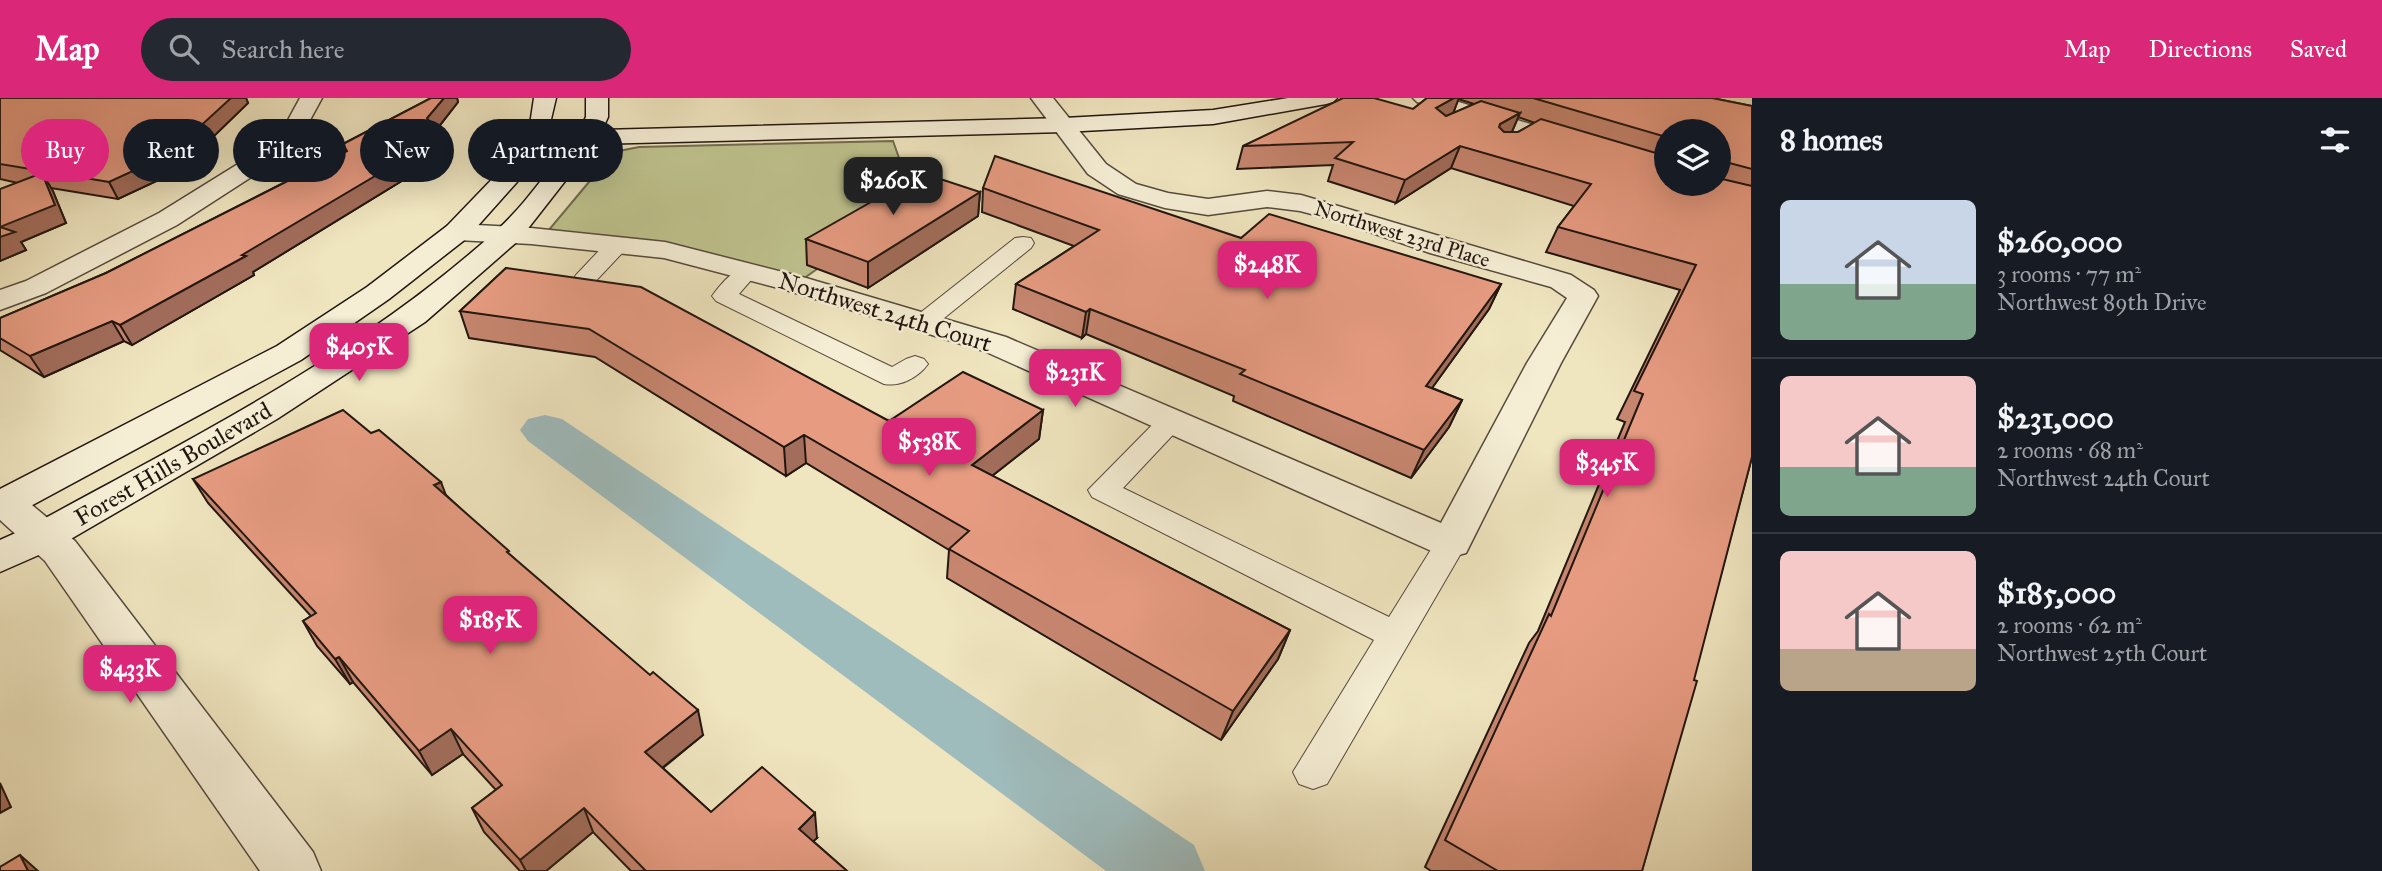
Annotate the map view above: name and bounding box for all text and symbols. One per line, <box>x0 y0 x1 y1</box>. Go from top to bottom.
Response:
search box <box>141 18 631 81</box>
text: Map <box>35 29 99 69</box>
icon: search <box>165 30 203 68</box>
text: Search here <box>221 33 345 65</box>
text: Map <box>2064 34 2111 64</box>
text: Directions <box>2149 34 2252 64</box>
text: Saved <box>2290 34 2347 64</box>
chip: Buy <box>21 119 109 182</box>
chip: Rent <box>123 119 219 182</box>
chip: Filters <box>233 119 346 182</box>
chip: New <box>360 119 454 182</box>
chip: Apartment <box>468 119 623 182</box>
map controls <box>1654 119 1731 196</box>
button: layers <box>1654 119 1731 196</box>
icon: filters <box>2316 121 2354 159</box>
text: 8 homes <box>1780 122 1883 158</box>
pin: $260K <box>844 158 942 217</box>
text: $260K <box>860 166 926 194</box>
street label: Northwest 23rd Place <box>1311 195 1493 273</box>
text: $260,000 <box>1997 224 2123 260</box>
icon: home <box>1836 228 1920 312</box>
pin: $248K <box>1218 242 1316 301</box>
text: $248K <box>1234 250 1300 278</box>
text: 3 rooms · 77 m² <box>1997 260 2141 288</box>
street label: Northwest 24th Court <box>775 265 996 359</box>
text: Northwest 89th Drive <box>1997 288 2207 316</box>
pin: $405K <box>310 324 408 383</box>
text: $405K <box>325 332 393 360</box>
pin: $231K <box>1026 350 1124 409</box>
text: $231K <box>1045 358 1105 386</box>
street label: Forest Hills Boulevard <box>69 395 277 533</box>
text: $231,000 <box>1997 400 2114 436</box>
icon: home <box>1836 404 1920 488</box>
pin: $538K <box>880 418 978 478</box>
text: $538K <box>898 427 960 455</box>
text: 2 rooms · 68 m² <box>1997 436 2143 464</box>
pin: $345K <box>1558 440 1656 499</box>
text: $345K <box>1576 448 1638 476</box>
text: Northwest 24th Court <box>1997 464 2210 492</box>
text: $185,000 <box>1997 575 2116 611</box>
icon: home <box>1836 579 1920 663</box>
pin: $185K <box>441 596 539 656</box>
text: $185K <box>459 605 521 633</box>
text: 2 rooms · 62 m² <box>1997 611 2142 639</box>
text: Northwest 25th Court <box>1997 639 2207 667</box>
pin: $433K <box>81 646 179 705</box>
text: $433K <box>99 654 161 682</box>

